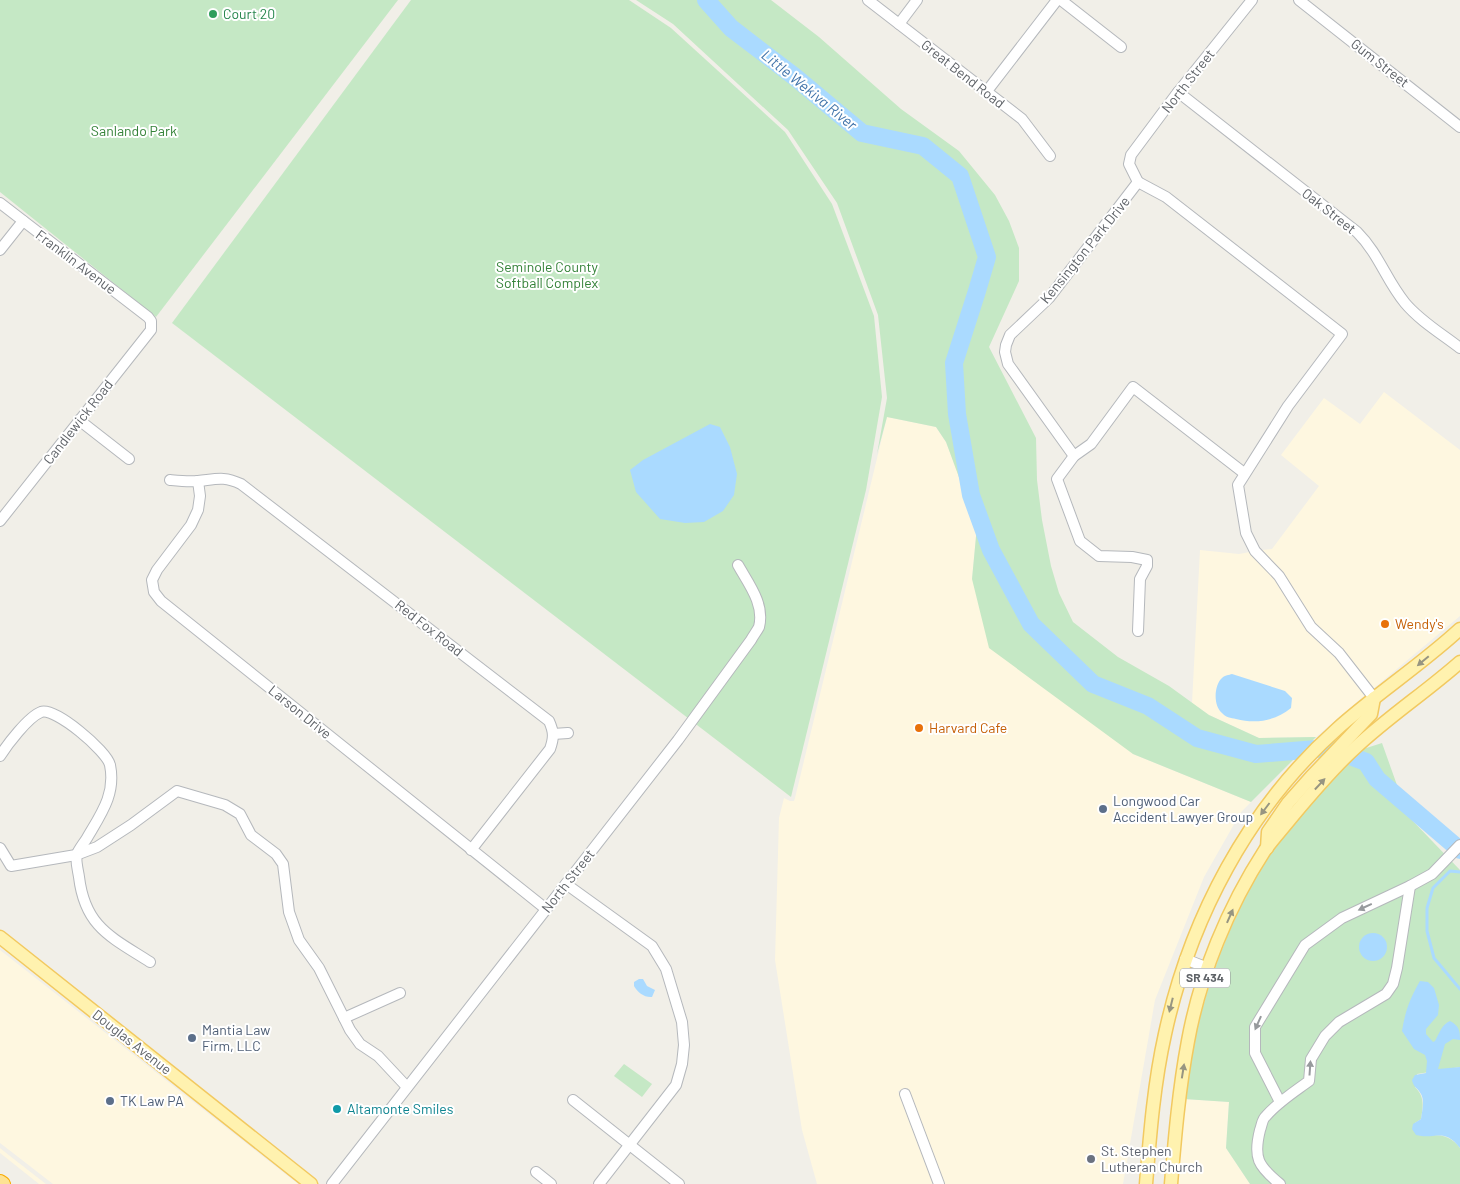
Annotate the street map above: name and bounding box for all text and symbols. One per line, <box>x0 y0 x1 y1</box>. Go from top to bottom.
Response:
place label: Court 20 <box>223 5 275 22</box>
marker: Court 20 <box>207 8 219 20</box>
street label: Gum Street <box>1348 35 1413 90</box>
street label: Great Bend Road <box>918 36 1008 111</box>
water label: Little Wekiva River <box>758 45 861 134</box>
street label: North Street <box>1157 45 1218 116</box>
park label: Sanlando Park <box>91 122 177 139</box>
street label: Oak Street <box>1299 184 1360 237</box>
street label: Kensington Park Drive <box>1036 193 1133 307</box>
street label: Franklin Avenue <box>33 226 120 297</box>
park label: Seminole County Softball Complex <box>496 258 599 291</box>
street label: Candlewick Road <box>39 376 116 467</box>
street label: Red Fox Road <box>392 596 467 659</box>
place label: Wendy's <box>1395 615 1444 632</box>
marker: Wendy's <box>1379 618 1391 630</box>
one-way arrow <box>1417 655 1429 666</box>
street label: Larson Drive <box>265 681 335 742</box>
place label: Harvard Cafe <box>929 719 1007 736</box>
marker: Harvard Cafe <box>913 722 925 734</box>
one-way arrow <box>1314 778 1326 790</box>
place label: Longwood Car Accident Lawyer Group <box>1113 792 1253 825</box>
one-way arrow <box>1260 802 1271 815</box>
marker: Longwood Car Accident Lawyer Group <box>1097 803 1109 815</box>
street label: North Street <box>537 845 598 916</box>
one-way arrow <box>1358 903 1373 911</box>
one-way arrow <box>1226 909 1234 923</box>
road number: SR 434 <box>1180 968 1230 988</box>
one-way arrow <box>1167 998 1175 1013</box>
street label: Douglas Avenue <box>89 1005 175 1078</box>
one-way arrow <box>1254 1015 1263 1030</box>
place label: Mantia Law Firm, LLC <box>202 1021 270 1054</box>
marker: Mantia Law Firm, LLC <box>186 1032 198 1044</box>
one-way arrow <box>1306 1059 1314 1075</box>
one-way arrow <box>1179 1062 1187 1078</box>
place label: TK Law PA <box>120 1092 184 1109</box>
marker: TK Law PA <box>104 1095 116 1107</box>
place label: Altamonte Smiles <box>347 1100 454 1117</box>
marker: Altamonte Smiles <box>331 1103 343 1115</box>
place label: St. Stephen Lutheran Church <box>1101 1142 1202 1175</box>
marker: St. Stephen Lutheran Church <box>1085 1153 1097 1165</box>

